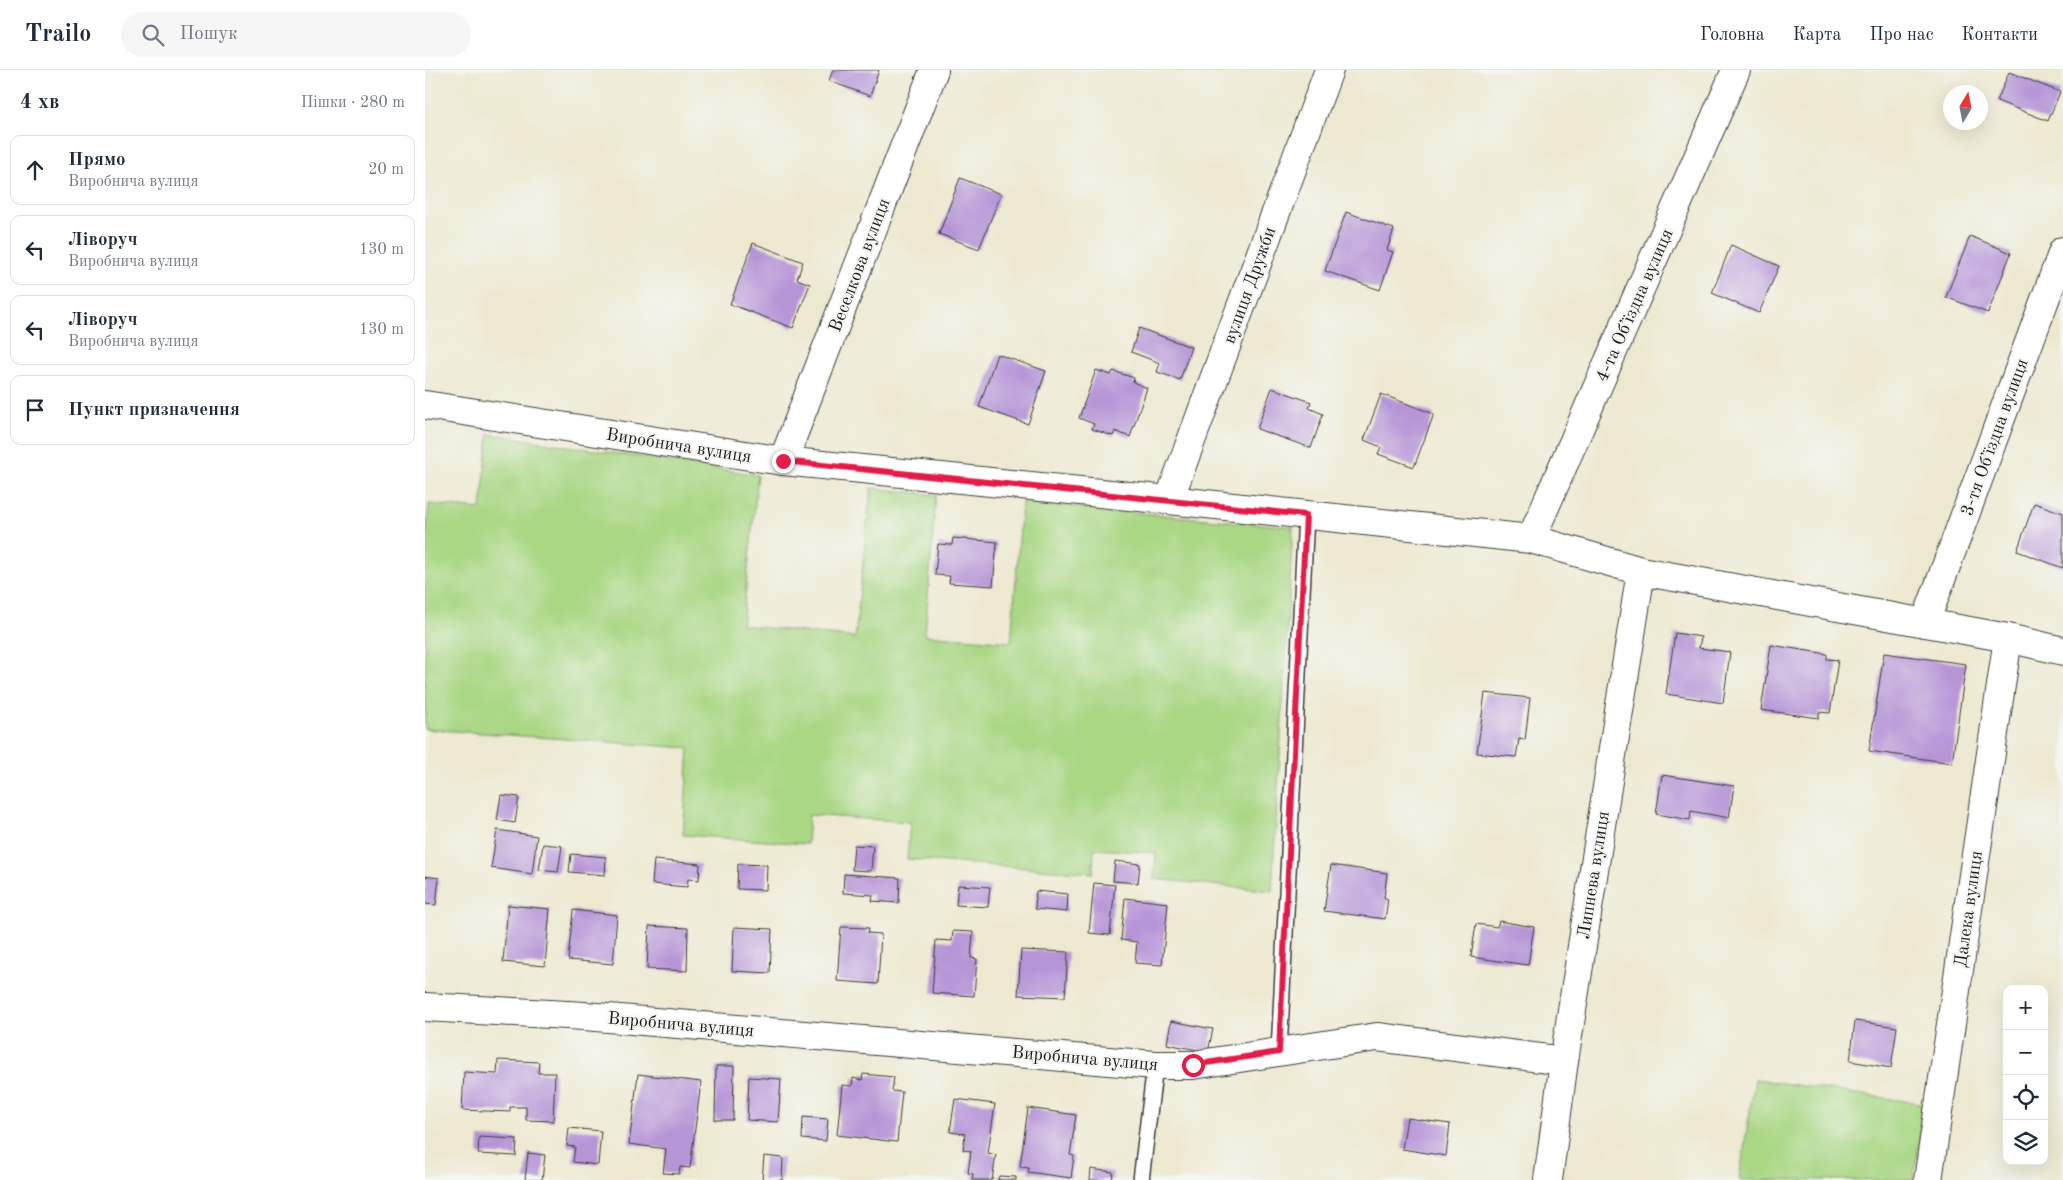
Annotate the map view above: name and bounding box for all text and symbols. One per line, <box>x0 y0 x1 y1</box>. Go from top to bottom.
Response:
search box <box>121 12 471 57</box>
icon: search <box>139 21 167 49</box>
text: Trailo <box>25 23 91 47</box>
text: Пошук <box>179 25 238 44</box>
text: Головна <box>1700 26 1765 44</box>
text: Карта <box>1793 26 1841 44</box>
text: Про нас <box>1869 26 1934 44</box>
text: Контакти <box>1962 26 2038 44</box>
north arrow <box>1943 85 1988 130</box>
text: 4 хв <box>20 92 59 113</box>
text: Пішки · 280 m <box>301 95 405 111</box>
text: Прямо <box>68 151 126 170</box>
icon: ahead <box>21 156 49 184</box>
text: 20 m <box>368 162 404 178</box>
text: Виробнича вулиця <box>68 174 199 190</box>
street label: Веселкова вулиця <box>826 196 894 335</box>
street label: вулиця Дружби <box>1220 225 1279 346</box>
street label: 4-та Обʼїздна вулиця <box>1593 226 1677 385</box>
text: Ліворуч <box>68 231 138 250</box>
icon: left <box>21 236 49 264</box>
text: 130 m <box>359 242 404 258</box>
text: Виробнича вулиця <box>68 254 199 270</box>
text: Ліворуч <box>68 311 138 330</box>
icon: left <box>21 316 49 344</box>
text: 130 m <box>359 322 404 338</box>
text: Виробнича вулиця <box>68 334 199 350</box>
street label: 3-тя Обʼїздна вулиця <box>1958 356 2032 518</box>
icon: arrive <box>21 396 49 424</box>
text: Пункт призначення <box>68 401 240 420</box>
street label: Виробнича вулиця <box>605 426 753 466</box>
route end <box>772 450 795 473</box>
street label: Липнева вулиця <box>1575 810 1613 940</box>
street label: Далека вулиця <box>1952 850 1986 969</box>
map controls <box>2003 985 2048 1165</box>
button: + <box>2003 985 2048 1030</box>
street label: Виробнича вулиця <box>607 1010 755 1040</box>
button: − <box>2003 1030 2048 1075</box>
street label: Виробнича вулиця <box>1011 1044 1159 1074</box>
route start <box>1182 1054 1205 1077</box>
button: locate <box>2003 1075 2048 1120</box>
button: layers <box>2003 1120 2048 1165</box>

